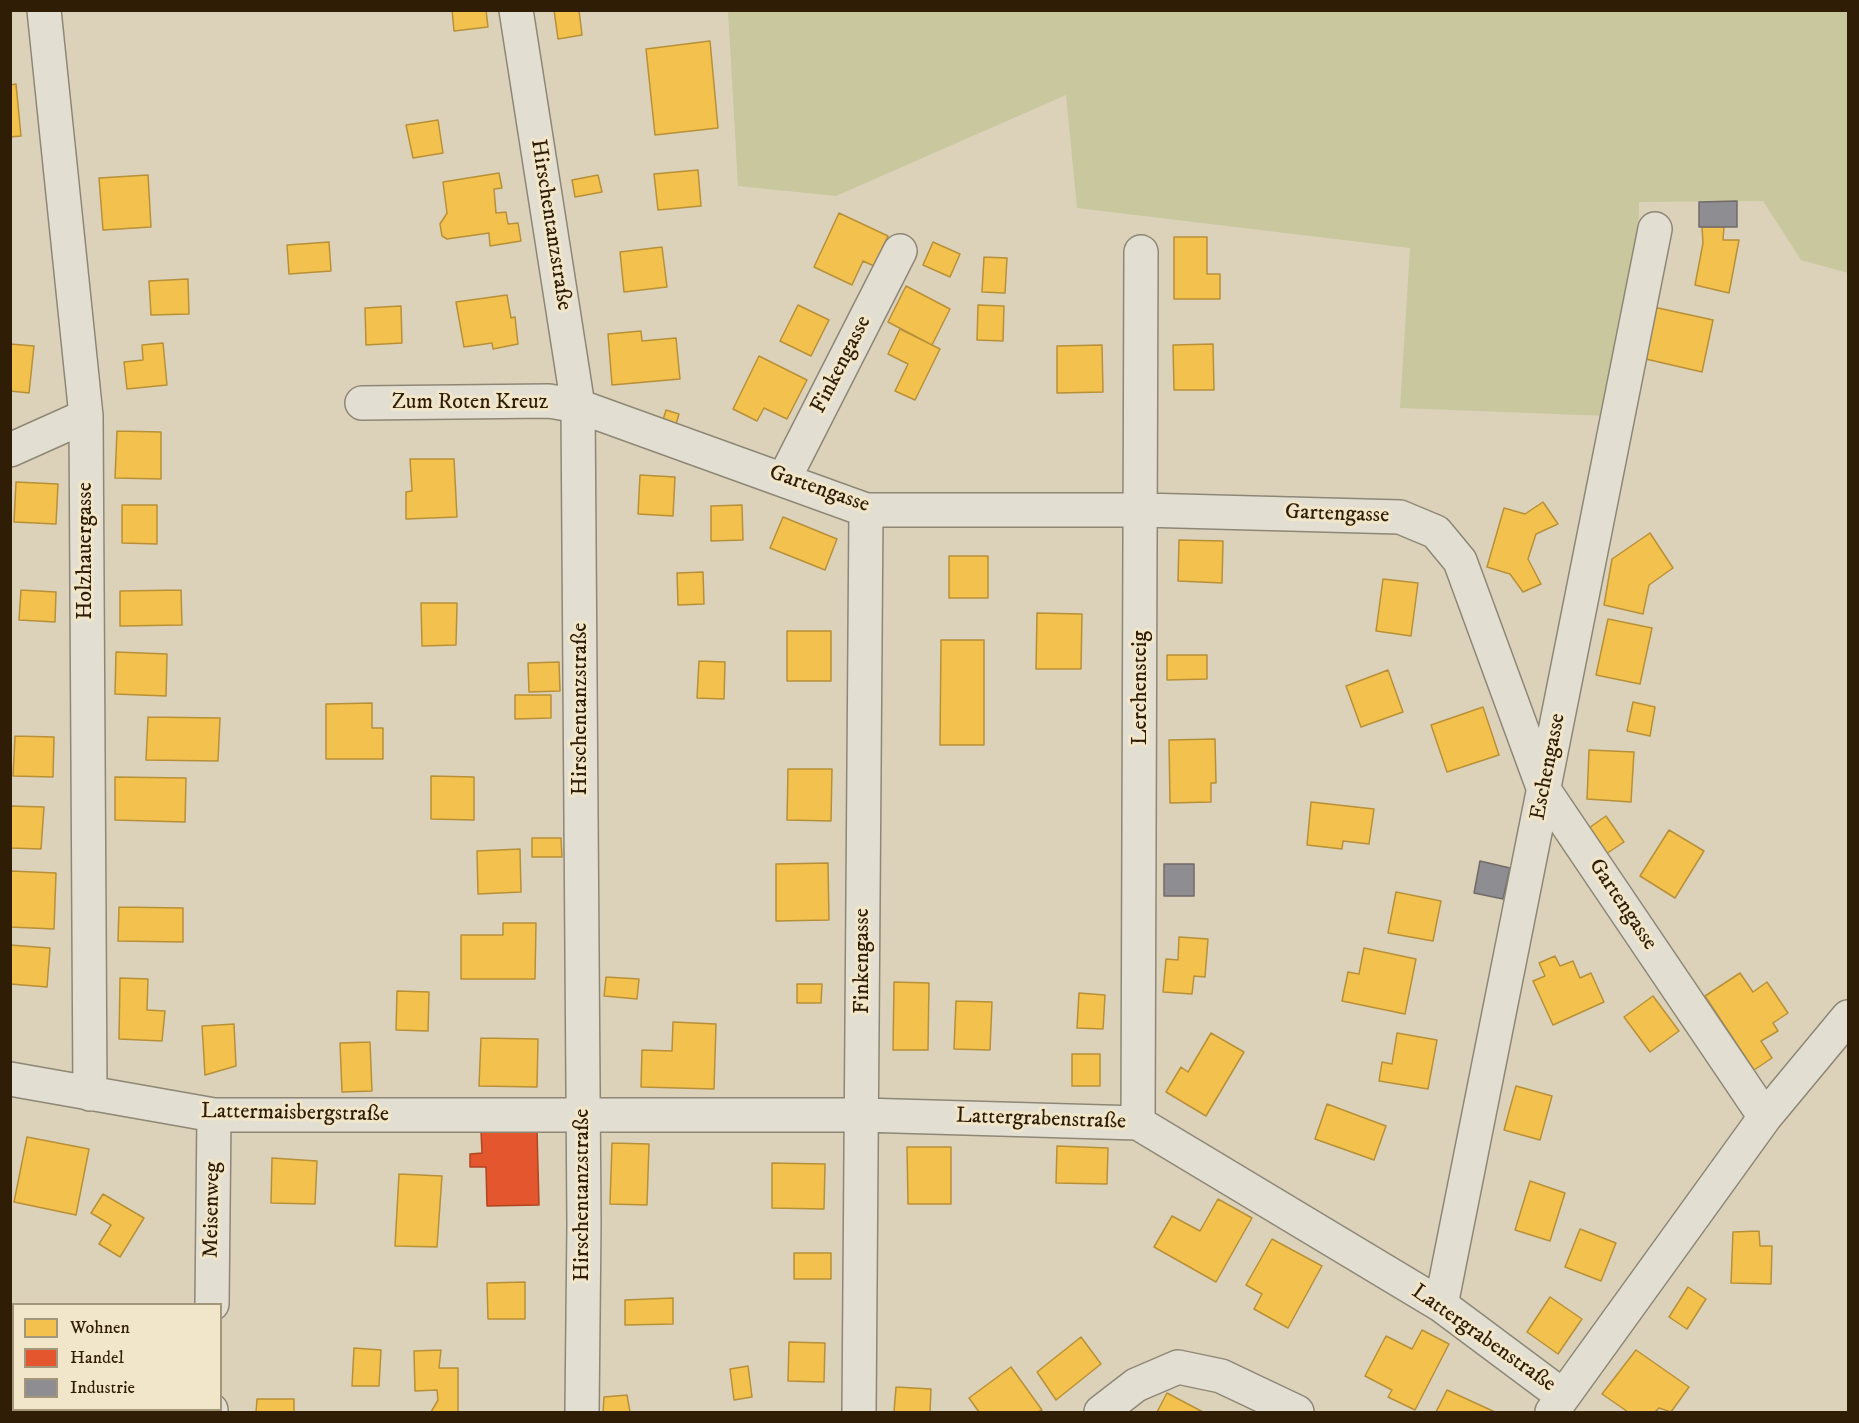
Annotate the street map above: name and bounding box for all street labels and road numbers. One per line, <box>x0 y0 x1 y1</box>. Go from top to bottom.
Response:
street label: Hirschentanzstraße <box>523 138 577 312</box>
street label: Finkengasse <box>806 312 878 418</box>
street label: Zum Roten Kreuz <box>392 390 548 416</box>
street label: Gartengasse <box>765 461 873 519</box>
street label: Holzhauergasse <box>73 482 99 620</box>
street label: Gartengasse <box>1284 500 1390 530</box>
street label: Hirschentanzstraße <box>568 623 594 795</box>
street label: Lerchensteig <box>1128 631 1154 745</box>
street label: Eschengasse <box>1526 711 1572 823</box>
street label: Gartengasse <box>1582 854 1662 956</box>
street label: Finkengasse <box>850 908 876 1014</box>
street label: Lattermaisbergstraße <box>201 1099 389 1129</box>
street label: Lattergrabenstraße <box>956 1104 1126 1136</box>
street label: Hirschentanzstraße <box>570 1109 596 1281</box>
street label: Meisenweg <box>199 1162 227 1258</box>
street label: Lattergrabenstraße <box>1406 1279 1560 1399</box>

